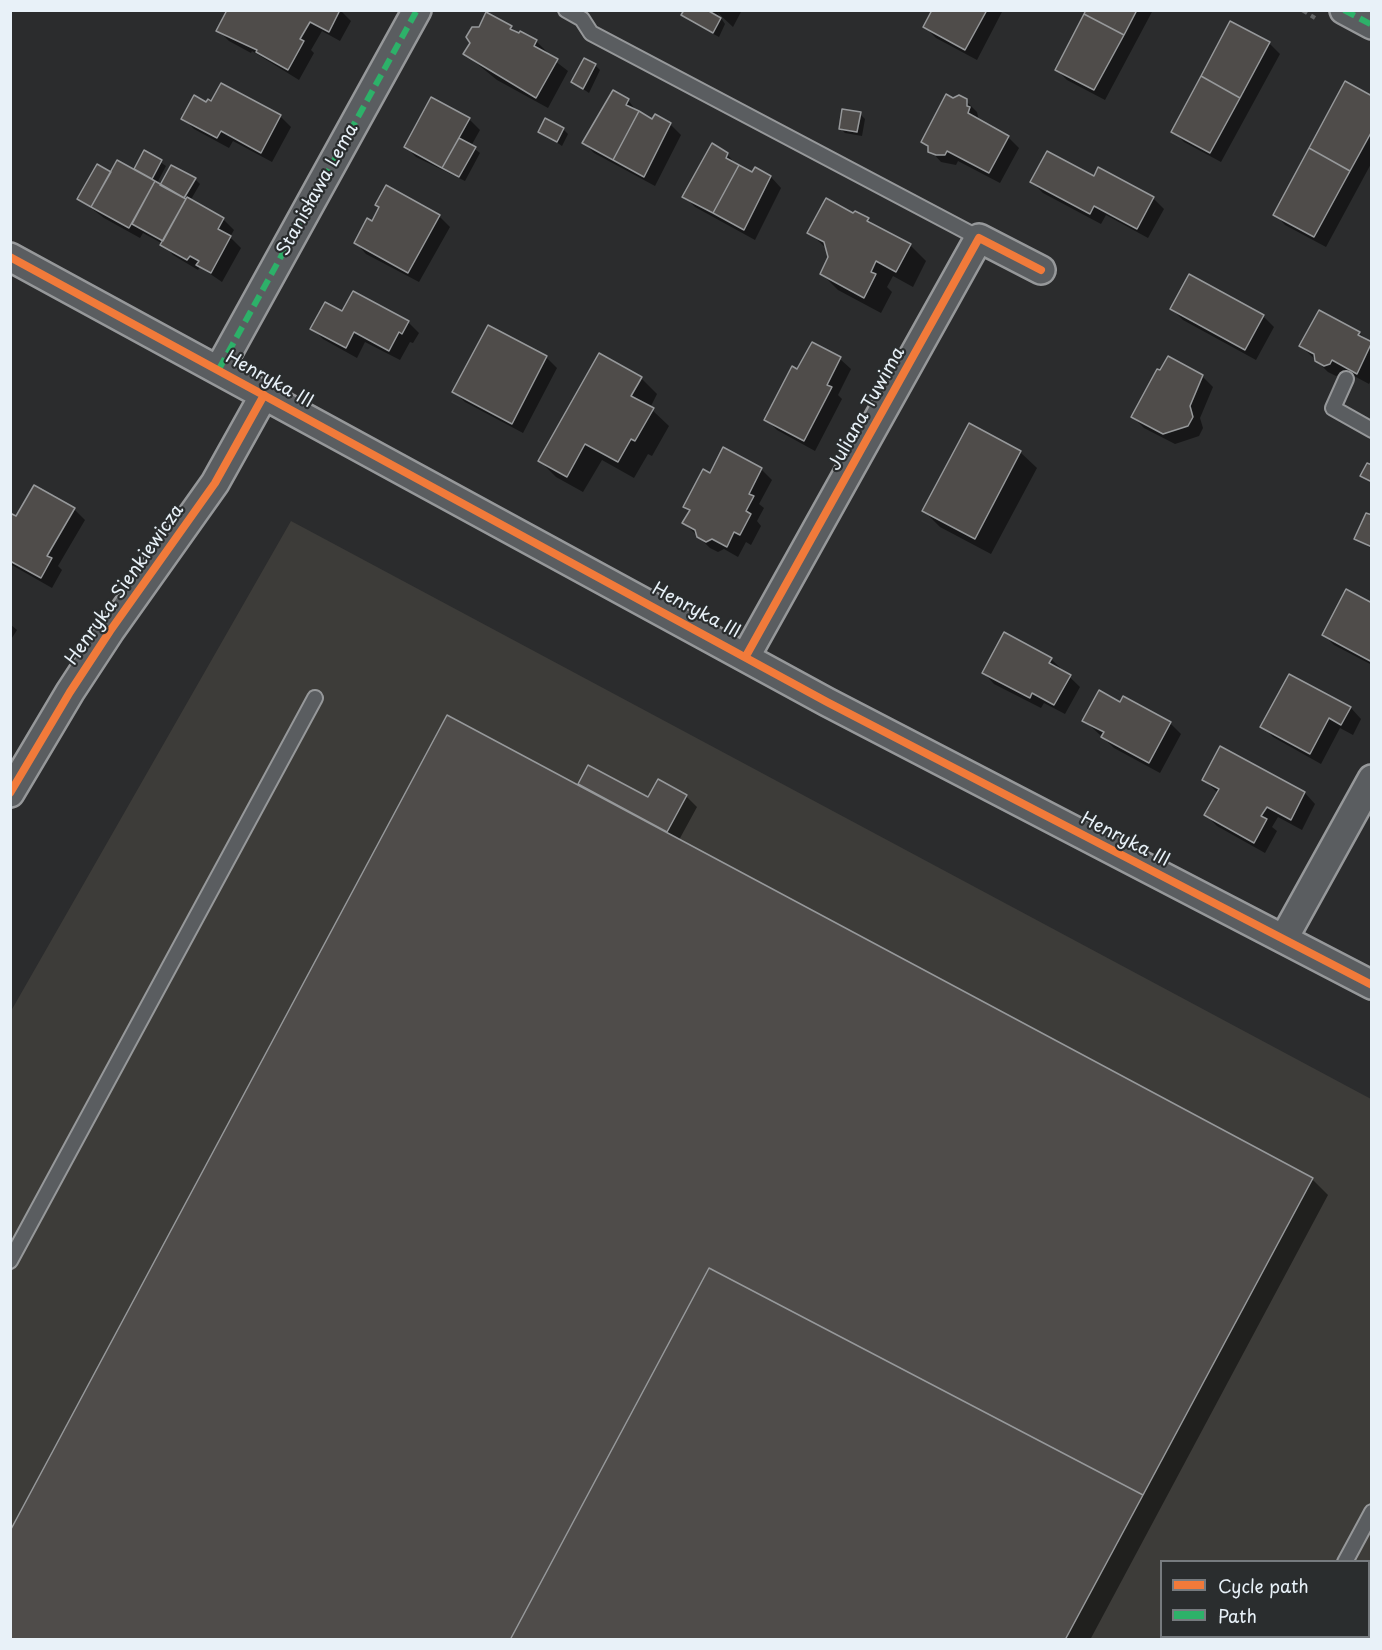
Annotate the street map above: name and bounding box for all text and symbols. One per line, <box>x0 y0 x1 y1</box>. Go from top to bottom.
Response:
street label: Stanisława Lema <box>273 120 363 260</box>
street label: Juliana Tuwima <box>824 343 910 475</box>
street label: Henryka III <box>221 347 317 413</box>
street label: Henryka Sienkiewicza <box>61 500 189 670</box>
street label: Henryka III <box>648 579 744 643</box>
street label: Henryka III <box>1077 808 1173 872</box>
legend <box>1160 1560 1370 1638</box>
text: Cycle path <box>1218 1572 1309 1599</box>
text: Path <box>1218 1602 1257 1629</box>

